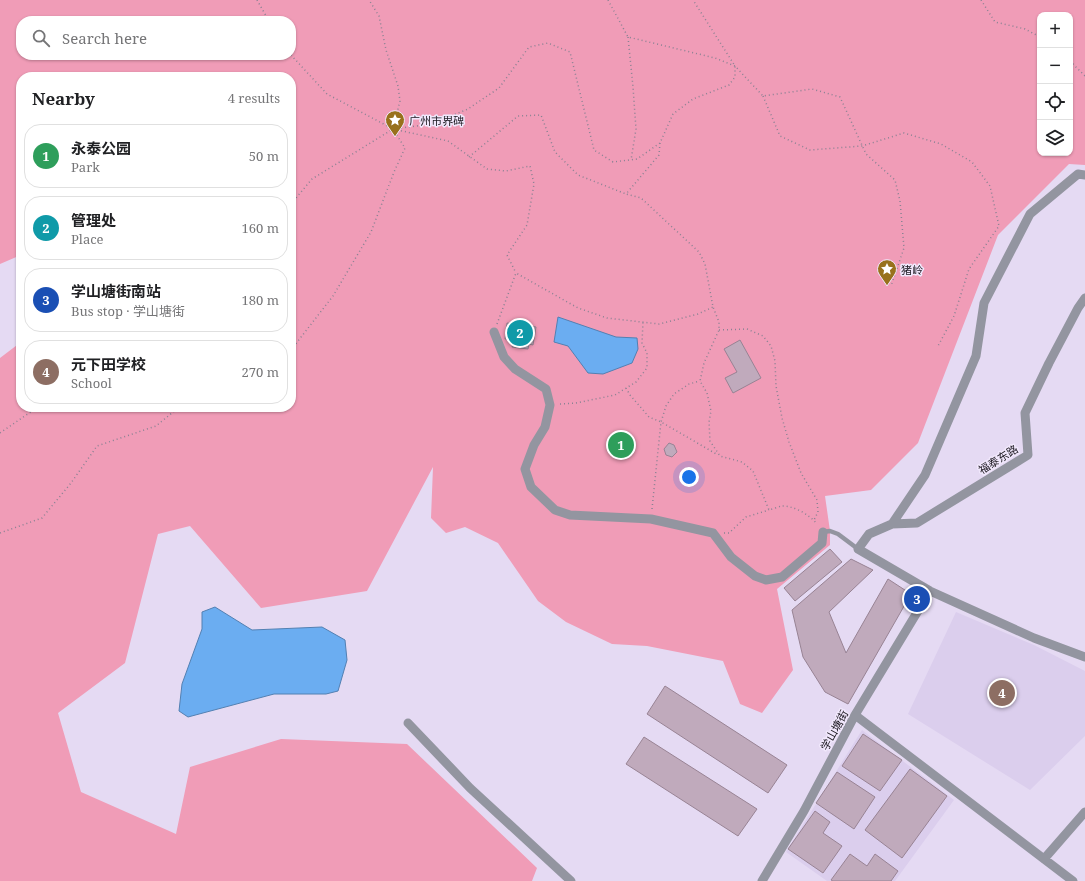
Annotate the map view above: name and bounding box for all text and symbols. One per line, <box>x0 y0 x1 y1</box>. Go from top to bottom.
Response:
map controls <box>1037 12 1073 156</box>
button: + <box>1037 12 1073 48</box>
search box <box>16 16 296 60</box>
icon: search <box>30 27 52 49</box>
text: Search here <box>62 28 147 48</box>
button: − <box>1037 48 1073 84</box>
button: locate <box>1037 84 1073 120</box>
text: Nearby <box>32 87 95 110</box>
text: 4 results <box>228 89 280 107</box>
place icon: 广州市界碑 <box>384 109 406 137</box>
place label: 广州市界碑 <box>409 113 464 128</box>
button: layers <box>1037 120 1073 156</box>
text: 永泰公园 <box>71 138 131 158</box>
text: 1 <box>42 147 50 165</box>
text: 50 m <box>249 147 279 165</box>
text: Park <box>71 158 100 176</box>
text: 管理处 <box>71 210 116 230</box>
text: 2 <box>42 219 50 237</box>
text: 160 m <box>242 219 279 237</box>
text: Place <box>71 230 104 248</box>
place icon: 猪岭 <box>876 258 898 286</box>
place label: 猪岭 <box>901 262 923 277</box>
text: 学山塘街南站 <box>71 281 161 301</box>
text: 3 <box>42 291 50 309</box>
text: 180 m <box>242 291 279 309</box>
text: Bus stop · 学山塘街 <box>71 302 185 320</box>
pin: 2 <box>507 318 533 348</box>
text: 元下田学校 <box>71 354 146 374</box>
text: 4 <box>42 363 50 381</box>
text: 270 m <box>242 363 279 381</box>
text: School <box>71 374 112 392</box>
pin: 1 <box>608 430 634 460</box>
street label: 福泰东路 <box>975 441 1021 477</box>
your location <box>679 467 699 487</box>
pin: 3 <box>904 584 930 614</box>
pin: 4 <box>989 678 1015 708</box>
street label: 学山塘街 <box>817 707 851 753</box>

